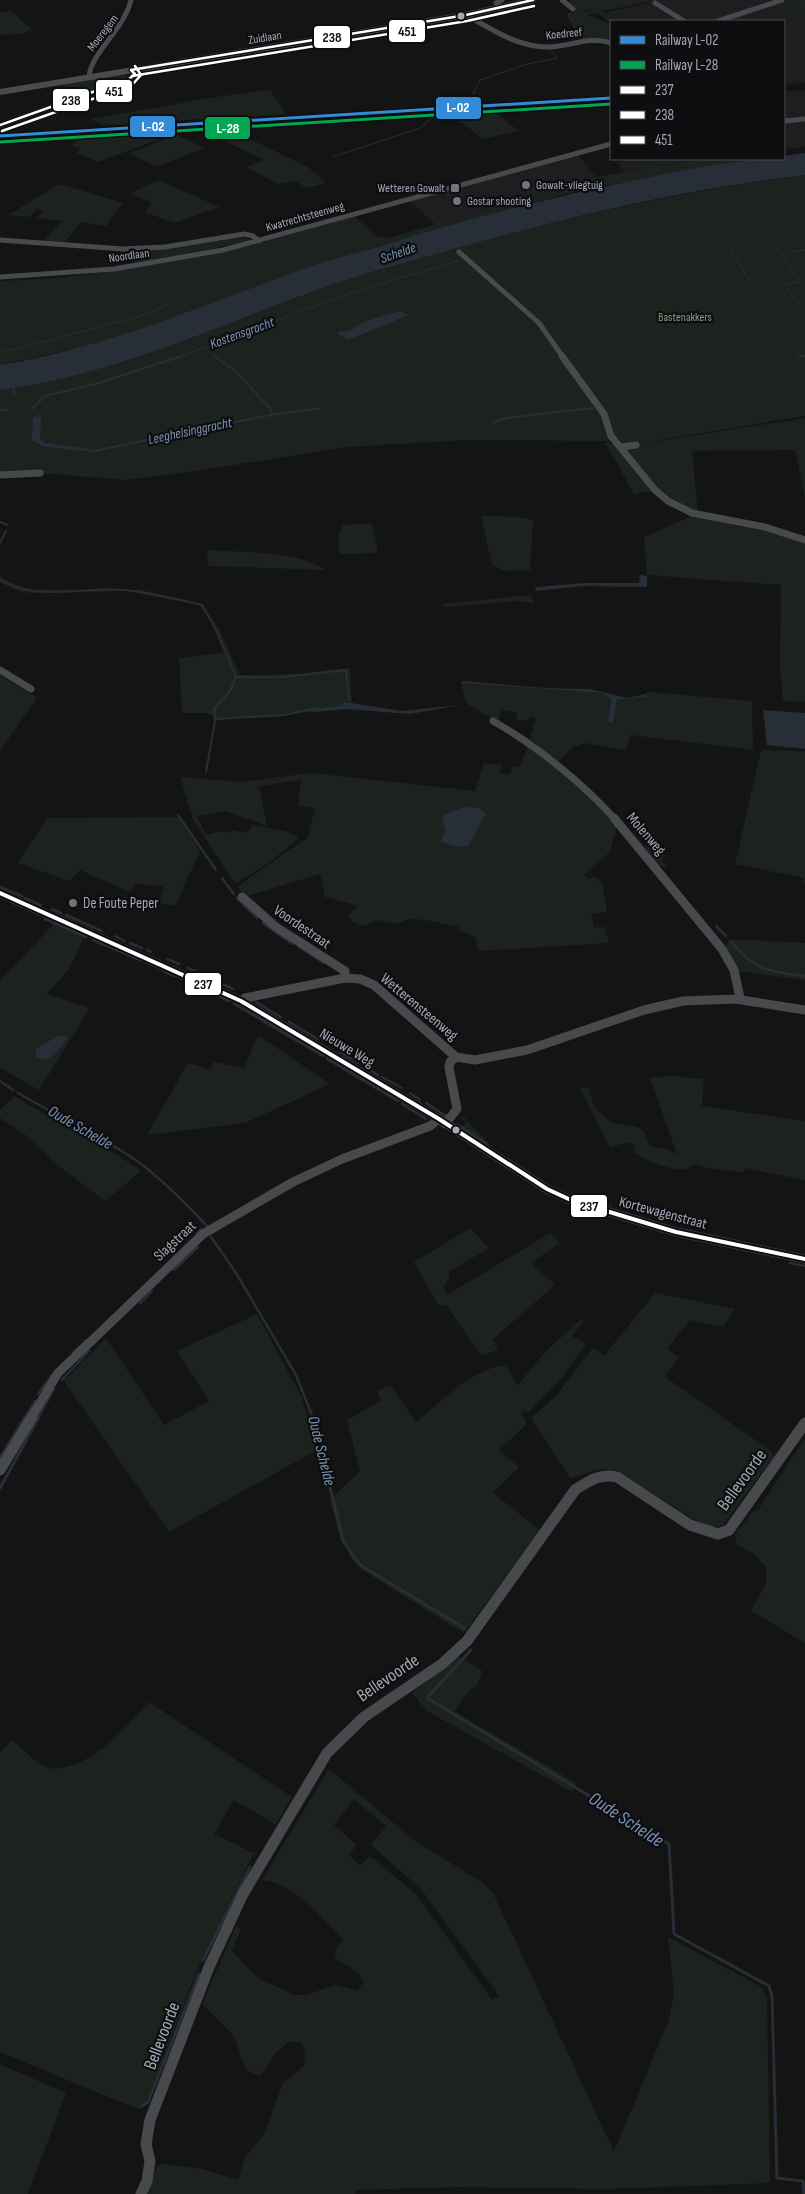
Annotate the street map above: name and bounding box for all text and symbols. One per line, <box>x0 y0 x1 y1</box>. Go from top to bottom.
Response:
street label: Moeregem <box>84 11 122 54</box>
unlabelled marker <box>456 11 466 21</box>
line badge: 451 <box>388 19 426 43</box>
legend <box>610 20 785 160</box>
text: 451 <box>398 23 417 40</box>
line badge: 238 <box>313 25 351 49</box>
street label: Koedreef <box>545 25 583 43</box>
street label: Zuidlaan <box>247 28 283 48</box>
text: 238 <box>322 29 342 46</box>
text: Railway L-02 <box>655 31 718 50</box>
text: Railway L-28 <box>655 56 718 75</box>
line badge: 451 <box>95 79 133 103</box>
text: 237 <box>655 81 674 100</box>
text: 451 <box>105 83 124 100</box>
line badge: 238 <box>52 88 90 112</box>
text: 238 <box>61 92 81 109</box>
line badge: L-02 <box>435 96 482 120</box>
text: L-02 <box>446 99 470 116</box>
text: 238 <box>655 106 674 125</box>
line badge: L-02 <box>129 115 176 138</box>
line badge: L-28 <box>204 116 251 140</box>
text: L-02 <box>141 118 165 135</box>
text: L-28 <box>217 120 240 137</box>
text: 451 <box>655 131 673 150</box>
place label: Gowalt-vliegtuig <box>536 178 603 193</box>
marker: Gowalt-vliegtuig <box>520 179 532 191</box>
place label: Wetteren Gowalt <box>377 181 445 196</box>
marker: Wetteren Gowalt <box>449 182 461 194</box>
place label: Gostar shooting <box>467 194 531 209</box>
marker: Gostar shooting <box>451 195 463 207</box>
street label: Kwatrechtsteenweg <box>264 199 346 235</box>
water label: Schelde <box>378 239 418 267</box>
street label: Noordlaan <box>108 246 150 266</box>
park label: Bastenakkers <box>658 310 712 325</box>
water label: Kostensgracht <box>207 313 277 353</box>
water label: Leeghelsinggracht <box>147 414 234 448</box>
street label: Molenweg <box>622 809 670 859</box>
place label: De Foute Peper <box>83 894 159 913</box>
marker: De Foute Peper <box>67 897 79 909</box>
street label: Voordestraat <box>270 901 335 953</box>
street label: Wetterensteenweg <box>376 969 462 1045</box>
line badge: 237 <box>184 972 222 996</box>
text: 237 <box>194 976 213 993</box>
street label: Nieuwe Weg <box>316 1024 378 1072</box>
water label: Oude Schelde <box>44 1102 116 1154</box>
unlabelled marker <box>451 1125 461 1135</box>
street label: Kortewagenstraat <box>617 1192 709 1234</box>
line badge: 237 <box>570 1194 608 1218</box>
text: 237 <box>580 1198 599 1215</box>
street label: Slagstraat <box>150 1216 200 1265</box>
water label: Oude Schelde <box>303 1414 339 1488</box>
street label: Bellevoorde <box>713 1445 771 1515</box>
street label: Bellevoorde <box>353 1650 423 1706</box>
water label: Oude Schelde <box>584 1787 668 1853</box>
street label: Bellevoorde <box>140 1999 184 2073</box>

